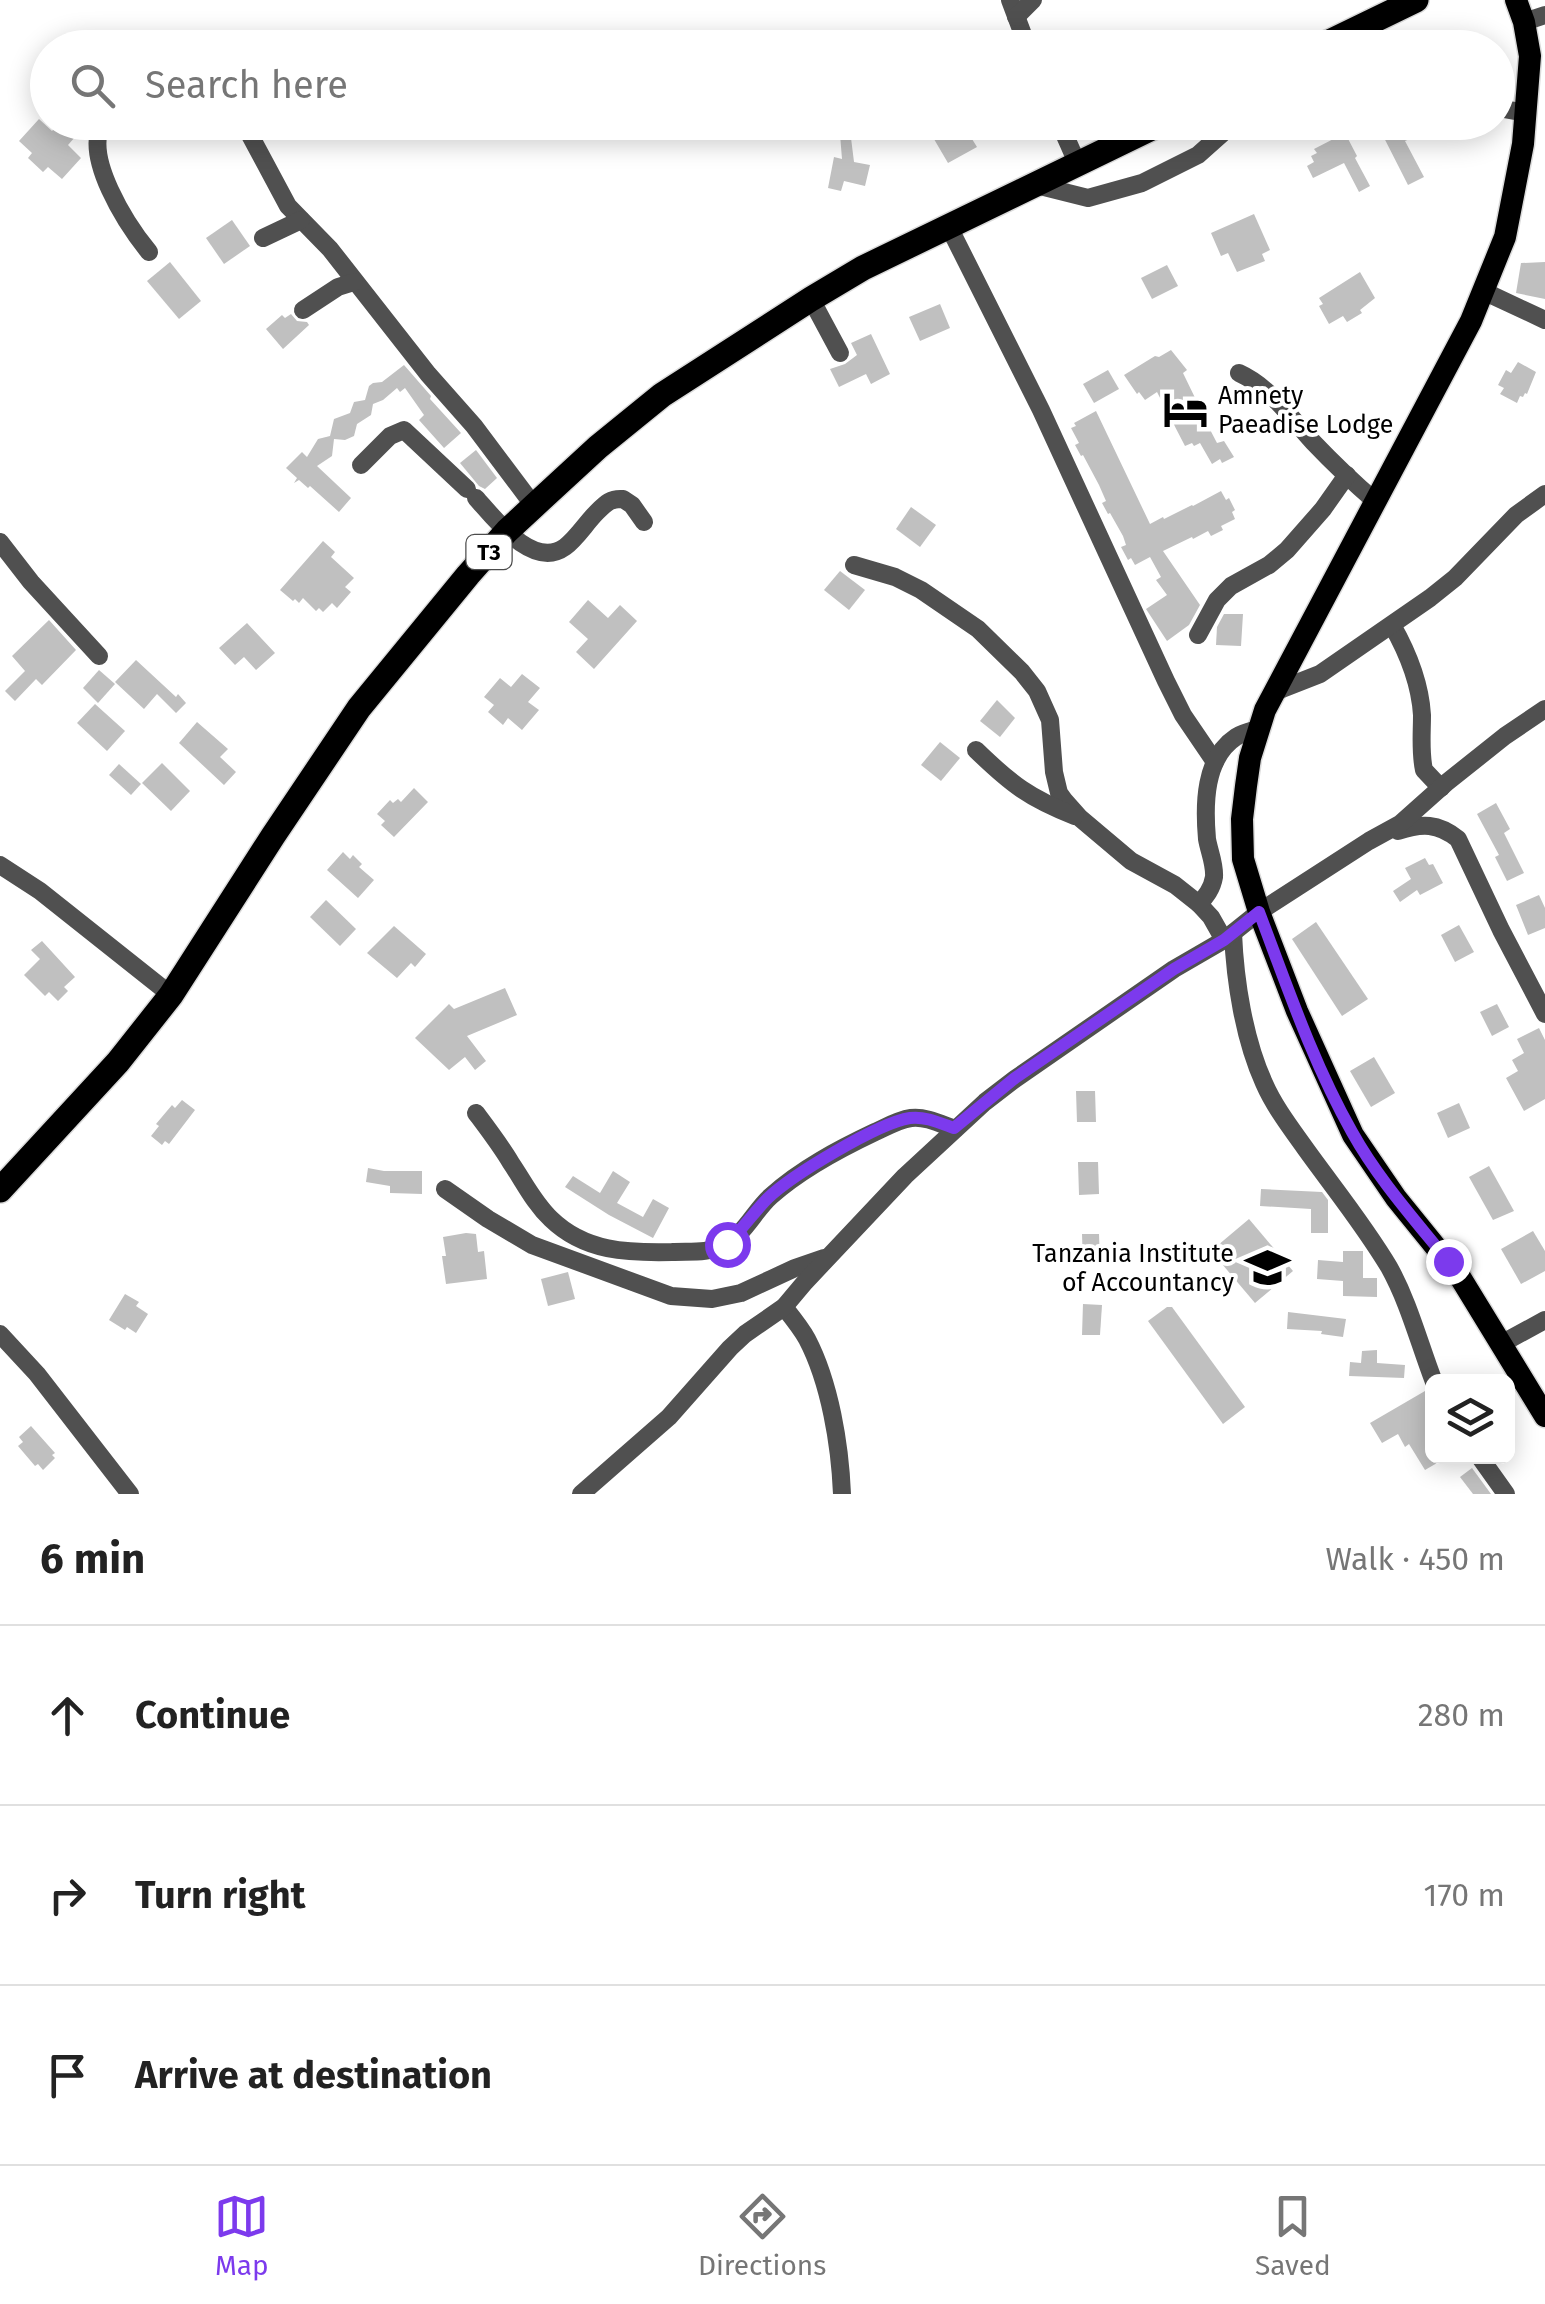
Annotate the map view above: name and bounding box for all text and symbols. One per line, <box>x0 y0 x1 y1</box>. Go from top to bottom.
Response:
search box <box>30 30 1515 140</box>
icon: search <box>65 58 120 113</box>
text: Search here <box>145 62 348 108</box>
place label: Amnety Paeadise Lodge <box>1218 381 1393 440</box>
hotel icon: Amnety Paeadise Lodge <box>1161 386 1209 434</box>
road number: T3 <box>466 535 512 569</box>
route start <box>705 1222 751 1268</box>
place label: Tanzania Institute of Accountancy <box>1032 1239 1235 1298</box>
route end <box>1426 1239 1472 1285</box>
school or university icon: Tanzania Institute of Accountancy <box>1243 1244 1291 1292</box>
map controls <box>1425 1374 1515 1464</box>
button: layers <box>1425 1374 1515 1464</box>
text: 6 min <box>40 1534 145 1584</box>
text: Walk · 450 m <box>1326 1540 1505 1578</box>
icon: ahead <box>40 1688 95 1743</box>
text: Continue <box>135 1692 290 1738</box>
text: 280 m <box>1418 1696 1505 1734</box>
icon: right <box>40 1868 95 1923</box>
text: Turn right <box>135 1872 305 1918</box>
text: 170 m <box>1424 1876 1505 1914</box>
icon: arrive <box>40 2048 95 2103</box>
text: Arrive at destination <box>135 2052 492 2098</box>
tab: Map <box>214 2189 269 2282</box>
tab: Directions <box>698 2189 826 2282</box>
tab: Saved <box>1255 2189 1331 2282</box>

